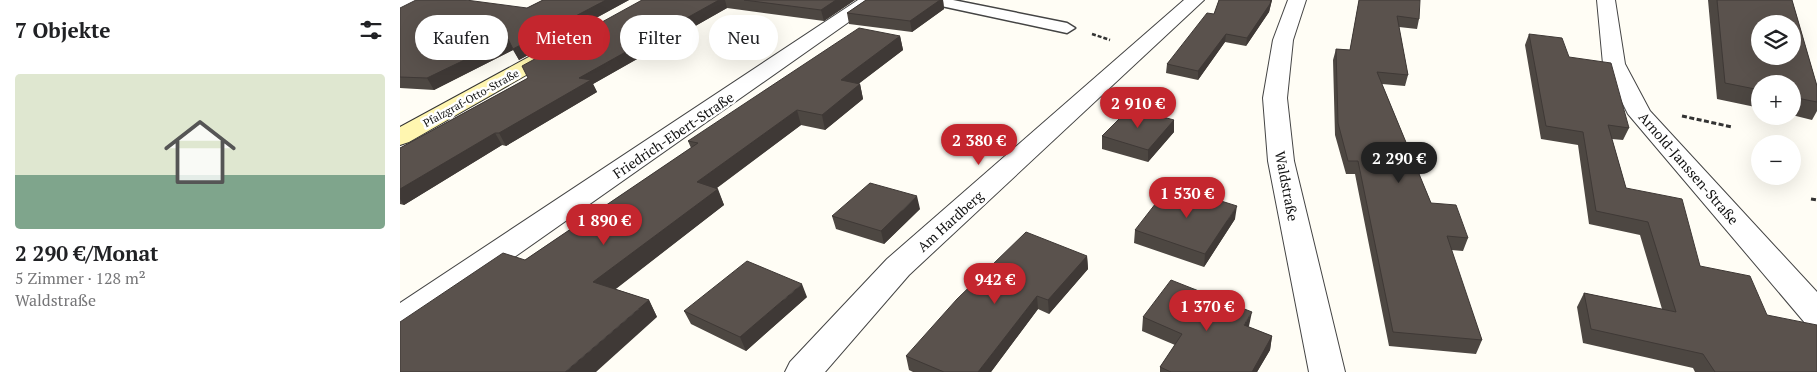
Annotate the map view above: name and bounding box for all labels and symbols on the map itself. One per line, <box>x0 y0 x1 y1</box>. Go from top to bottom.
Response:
street label: Pfalzgraf-Otto-Straße <box>421 66 522 130</box>
pin: 2 910 € <box>1092 86 1184 129</box>
street label: Friedrich-Ebert-Straße <box>609 87 737 183</box>
street label: Arnold-Janssen-Straße <box>1635 108 1743 228</box>
pin: 2 380 € <box>933 124 1025 166</box>
pin: 2 290 € <box>1353 142 1445 184</box>
street label: Waldstraße <box>1271 149 1303 223</box>
pin: 1 530 € <box>1141 176 1233 219</box>
street label: Am Hardberg <box>913 186 988 256</box>
pin: 1 890 € <box>558 204 650 246</box>
pin: 942 € <box>960 262 1030 305</box>
pin: 1 370 € <box>1161 290 1253 332</box>

